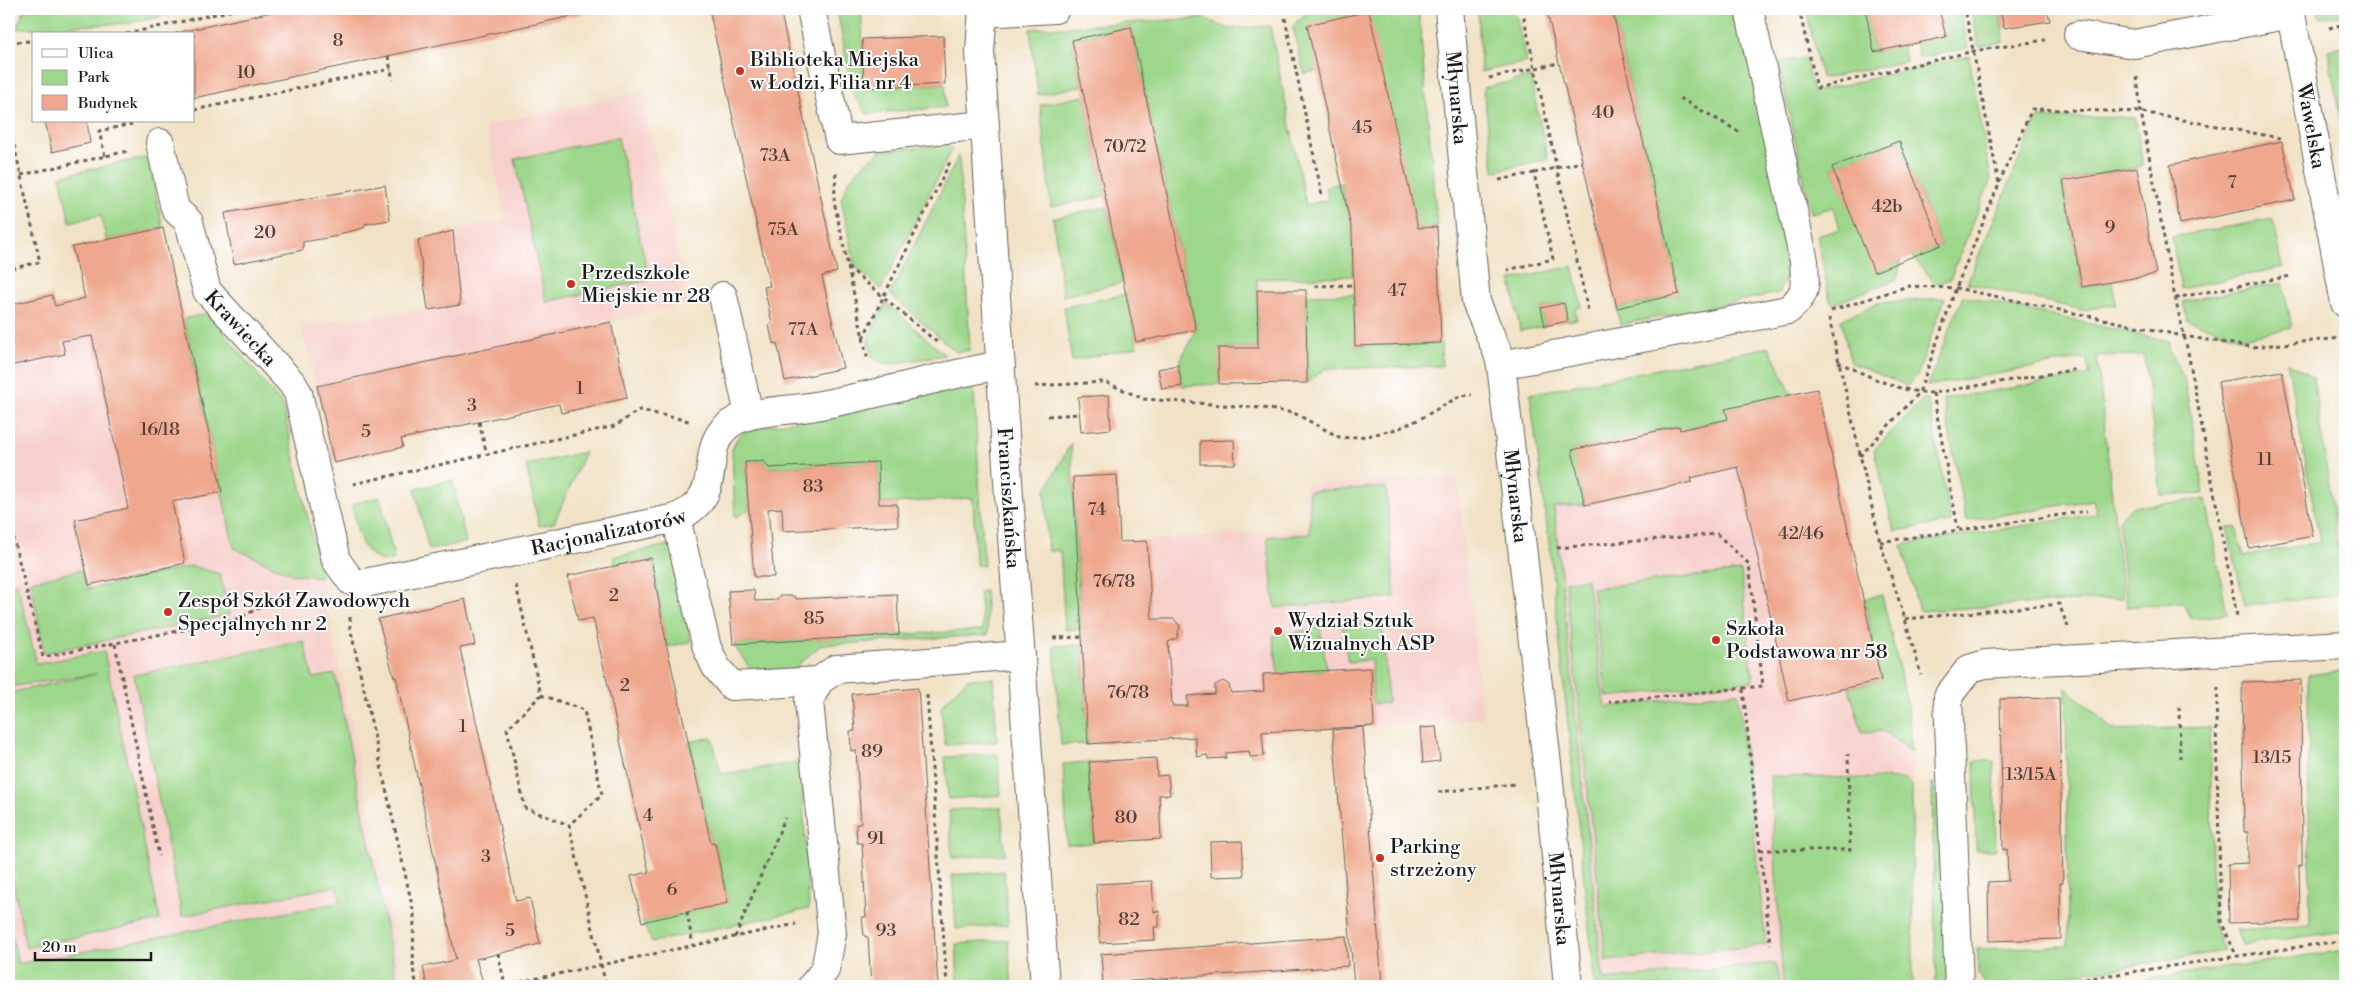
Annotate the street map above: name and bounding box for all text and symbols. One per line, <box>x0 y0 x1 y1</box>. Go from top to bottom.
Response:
house number: 8 <box>332 29 344 52</box>
legend <box>32 32 195 122</box>
text: Ulica <box>78 44 114 63</box>
place label: Biblioteka Miejska w Łodzi, Filia nr 4 <box>749 48 920 96</box>
street label: Młynarska <box>1439 50 1473 147</box>
house number: 10 <box>236 61 256 84</box>
marker: Biblioteka Miejska w Łodzi, Filia nr 4 <box>734 65 746 77</box>
text: Park <box>78 68 110 87</box>
street label: Wawelska <box>2290 80 2331 172</box>
text: Budynek <box>77 94 139 113</box>
house number: 40 <box>1592 101 1614 124</box>
house number: 45 <box>1352 116 1372 139</box>
house number: 70/72 <box>1103 135 1147 158</box>
house number: 73A <box>759 144 791 167</box>
house number: 7 <box>2227 171 2237 194</box>
house number: 42b <box>1871 195 1903 218</box>
house number: 9 <box>2105 216 2116 239</box>
house number: 75A <box>768 218 799 241</box>
house number: 20 <box>254 221 276 244</box>
place label: Przedszkole Miejskie nr 28 <box>581 261 710 309</box>
marker: Przedszkole Miejskie nr 28 <box>565 278 577 290</box>
house number: 47 <box>1387 279 1407 302</box>
street label: Krawiecka <box>198 285 282 373</box>
house number: 77A <box>788 318 819 341</box>
house number: 1 <box>576 377 584 400</box>
house number: 3 <box>467 394 477 417</box>
house number: 16/18 <box>140 418 180 441</box>
house number: 5 <box>361 420 371 443</box>
street label: Franciszkańska <box>991 427 1025 571</box>
street label: Młynarska <box>1497 448 1533 545</box>
house number: 11 <box>2257 448 2273 471</box>
house number: 83 <box>803 475 824 498</box>
house number: 74 <box>1088 498 1107 521</box>
street label: Racjonalizatorów <box>529 503 692 562</box>
house number: 42/46 <box>1778 522 1824 545</box>
house number: 76/78 <box>1093 570 1135 593</box>
house number: 2 <box>609 584 619 607</box>
place label: Zespół Szkół Zawodowych Specjalnych nr 2 <box>178 589 410 637</box>
marker: Zespół Szkół Zawodowych Specjalnych nr 2 <box>162 606 174 618</box>
house number: 85 <box>804 607 825 630</box>
place label: Wydział Sztuk Wizualnych ASP <box>1287 609 1435 657</box>
place label: Szkoła Podstawowa nr 58 <box>1726 617 1888 665</box>
marker: Wydział Sztuk Wizualnych ASP <box>1272 625 1284 637</box>
marker: Szkoła Podstawowa nr 58 <box>1710 634 1722 646</box>
house number: 2 <box>620 674 630 697</box>
house number: 76/78 <box>1107 681 1149 704</box>
house number: 1 <box>459 715 467 738</box>
house number: 89 <box>861 740 883 763</box>
house number: 13/15 <box>2253 746 2291 769</box>
house number: 13/15A <box>2005 763 2057 786</box>
house number: 4 <box>643 804 654 827</box>
house number: 80 <box>1115 806 1138 829</box>
house number: 91 <box>867 827 885 850</box>
place label: Parking strzeżony <box>1390 835 1477 883</box>
house number: 3 <box>481 845 491 868</box>
street label: Młynarska <box>1542 851 1575 948</box>
marker: Parking strzeżony <box>1374 852 1386 864</box>
house number: 6 <box>667 878 678 901</box>
house number: 82 <box>1118 908 1140 931</box>
house number: 5 <box>505 919 515 942</box>
house number: 93 <box>876 919 896 942</box>
scale bar <box>35 930 151 962</box>
text: 20 m <box>42 938 77 957</box>

